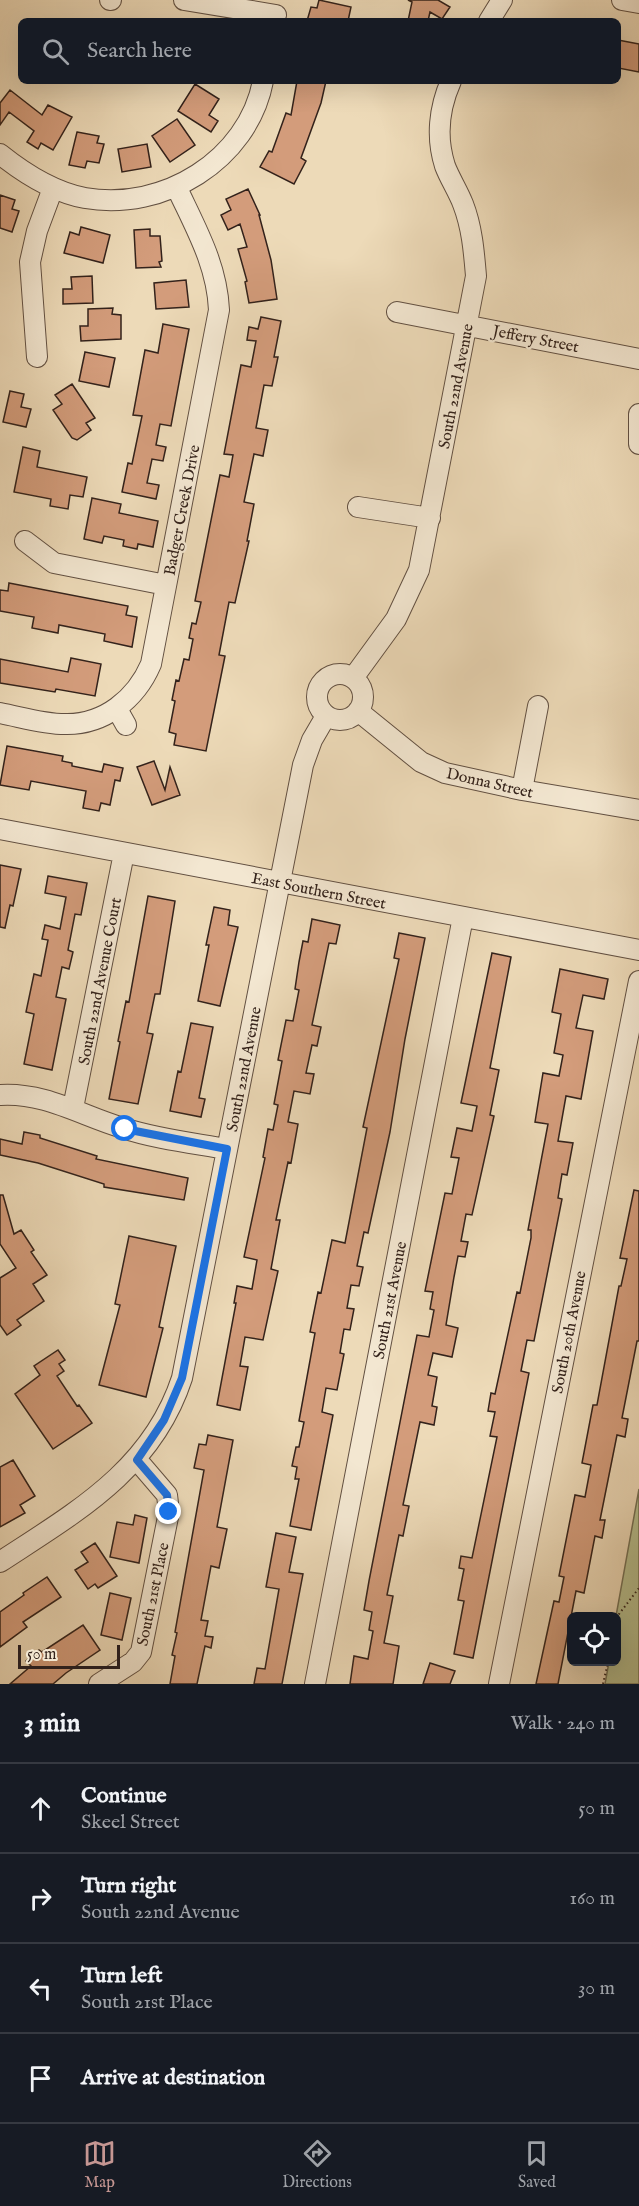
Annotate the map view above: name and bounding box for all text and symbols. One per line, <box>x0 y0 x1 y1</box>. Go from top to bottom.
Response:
search box <box>18 18 621 84</box>
icon: search <box>39 35 72 68</box>
text: Search here <box>87 37 192 65</box>
street label: Jeffery Street <box>489 321 581 358</box>
street label: South 22nd Avenue <box>435 322 479 451</box>
street label: Badger Creek Drive <box>160 443 205 577</box>
street label: Donna Street <box>444 764 535 804</box>
street label: East Southern Street <box>250 869 388 915</box>
street label: South 22nd Avenue Court <box>75 895 127 1067</box>
street label: South 22nd Avenue <box>223 1005 267 1134</box>
route start <box>111 1115 137 1141</box>
street label: South 21st Avenue <box>370 1240 412 1361</box>
street label: South 20th Avenue <box>548 1269 592 1395</box>
route end <box>155 1498 181 1524</box>
street label: South 21st Place <box>133 1541 175 1648</box>
map controls <box>567 1612 621 1666</box>
button: locate <box>567 1612 621 1666</box>
scale bar <box>18 1642 120 1670</box>
text: 50 m <box>27 1645 56 1665</box>
text: 3 min <box>24 1707 80 1740</box>
text: Walk · 240 m <box>510 1711 615 1736</box>
text: Continue <box>81 1782 167 1810</box>
icon: ahead <box>24 1792 57 1825</box>
text: 50 m <box>578 1796 615 1821</box>
text: Skeel Street <box>81 1810 180 1835</box>
text: Turn right <box>81 1872 176 1900</box>
icon: right <box>24 1882 57 1915</box>
text: 160 m <box>569 1886 615 1911</box>
text: South 22nd Avenue <box>81 1900 240 1925</box>
text: Turn left <box>81 1962 163 1990</box>
icon: left <box>24 1972 57 2005</box>
text: 30 m <box>578 1976 615 2001</box>
text: South 21st Place <box>81 1990 213 2015</box>
icon: arrive <box>24 2062 57 2095</box>
text: Arrive at destination <box>81 2064 265 2092</box>
tab: Map <box>83 2137 116 2193</box>
tab: Directions <box>282 2137 352 2193</box>
tab: Saved <box>518 2137 556 2193</box>

